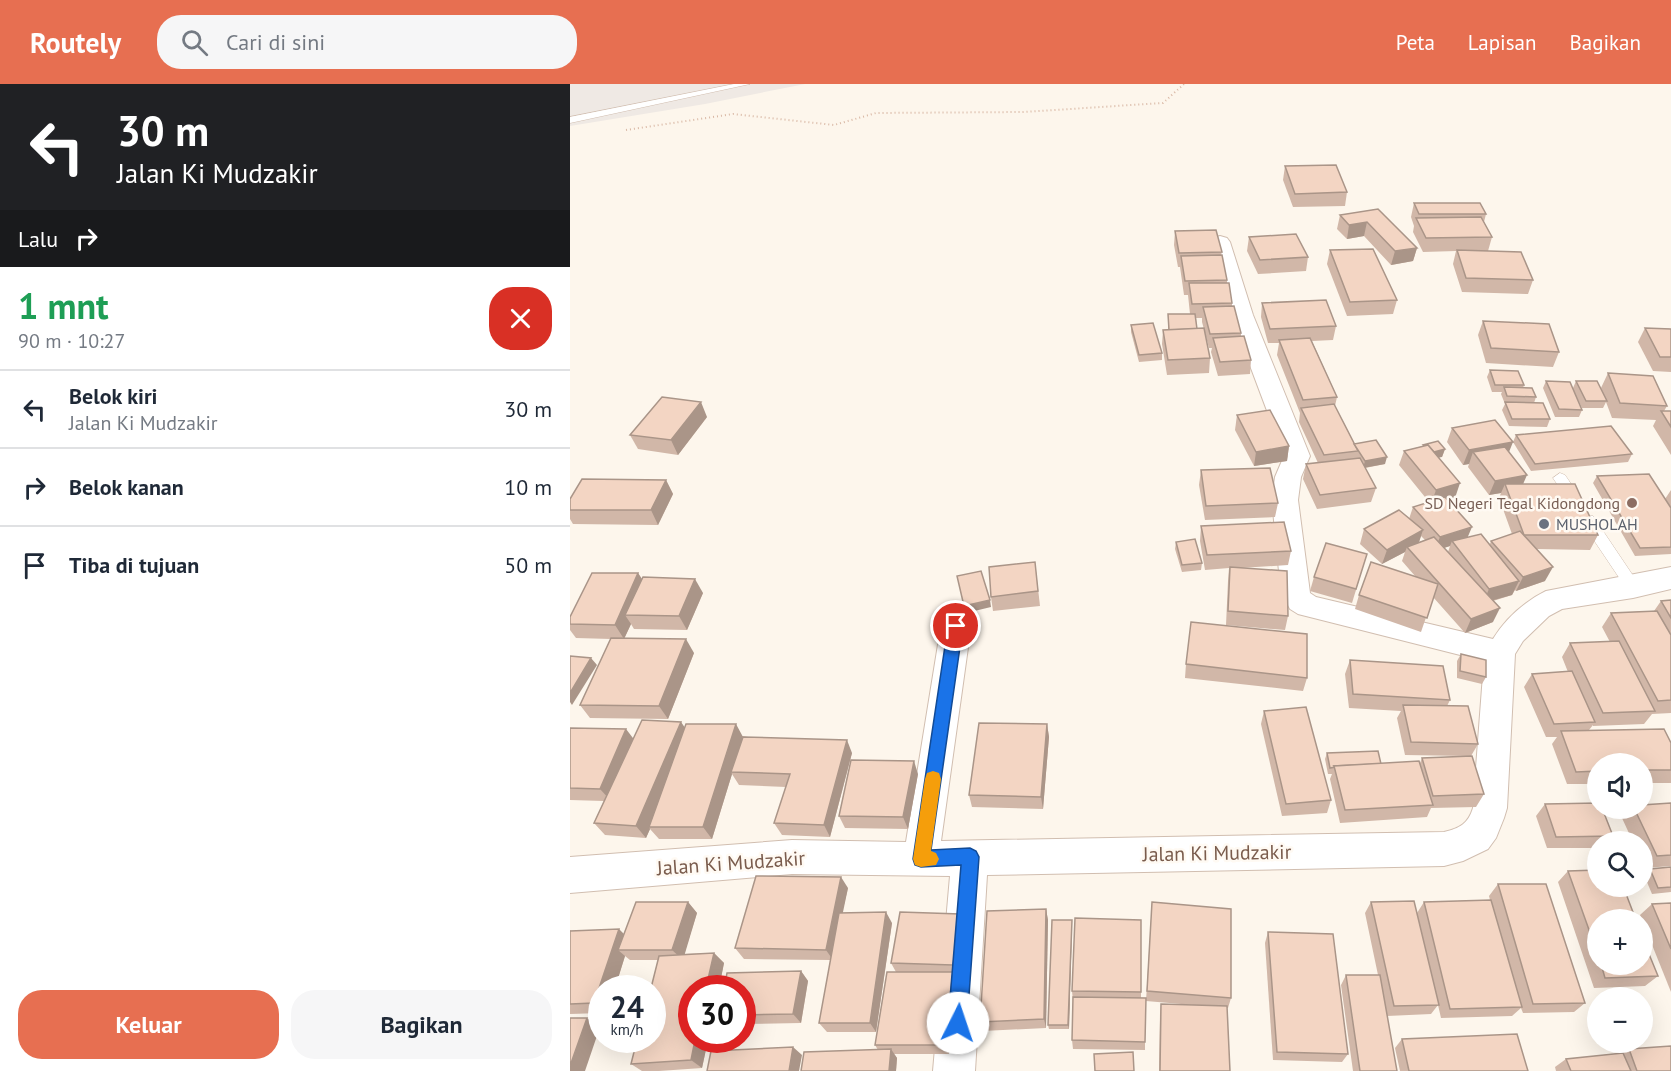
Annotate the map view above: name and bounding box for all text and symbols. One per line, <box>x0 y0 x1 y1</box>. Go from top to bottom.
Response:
search box <box>157 15 577 69</box>
text: Routely <box>30 24 121 61</box>
icon: search <box>178 26 211 59</box>
text: Cari di sini <box>226 28 325 56</box>
text: Peta <box>1396 29 1435 56</box>
text: Lapisan <box>1468 29 1536 56</box>
text: Bagikan <box>1569 29 1641 56</box>
text: 30 m <box>117 103 209 158</box>
icon: left <box>18 108 96 186</box>
text: Jalan Ki Mudzakir <box>117 156 318 190</box>
icon: right <box>70 222 103 255</box>
text: Lalu <box>18 225 58 253</box>
text: 1 mnt <box>18 282 109 329</box>
button: close <box>489 287 552 350</box>
text: 90 m · 10:27 <box>18 328 125 354</box>
text: Belok kiri <box>69 382 158 410</box>
icon: left <box>18 393 51 426</box>
text: 30 m <box>504 395 552 423</box>
text: Jalan Ki Mudzakir <box>69 410 218 436</box>
icon: right <box>18 471 51 504</box>
text: Belok kanan <box>69 473 184 501</box>
text: 10 m <box>504 473 552 501</box>
place label: SD Negeri Tegal Kidongdong <box>1424 493 1620 513</box>
marker: SD Negeri Tegal Kidongdong <box>1625 496 1639 510</box>
place label: MUSHOLAH <box>1556 514 1638 534</box>
marker: MUSHOLAH <box>1537 517 1551 531</box>
icon: arrive <box>18 549 51 582</box>
text: Tiba di tujuan <box>69 551 199 579</box>
text: 50 m <box>504 551 552 579</box>
pin <box>930 600 981 651</box>
icon: arrive <box>939 609 972 642</box>
map controls <box>1587 753 1653 1053</box>
button: sound <box>1587 753 1653 819</box>
button: search <box>1587 831 1653 897</box>
street label: Jalan Ki Mudzakir <box>1141 839 1292 867</box>
street label: Jalan Ki Mudzakir <box>655 845 806 881</box>
button: + <box>1587 909 1653 975</box>
speed limit sign: 30 <box>678 975 756 1053</box>
text: 24 <box>610 987 644 1026</box>
button: − <box>1587 987 1653 1053</box>
button: Keluar <box>18 990 279 1059</box>
button: Bagikan <box>291 990 552 1059</box>
position arrow <box>926 991 990 1055</box>
text: km/h <box>611 1020 643 1039</box>

